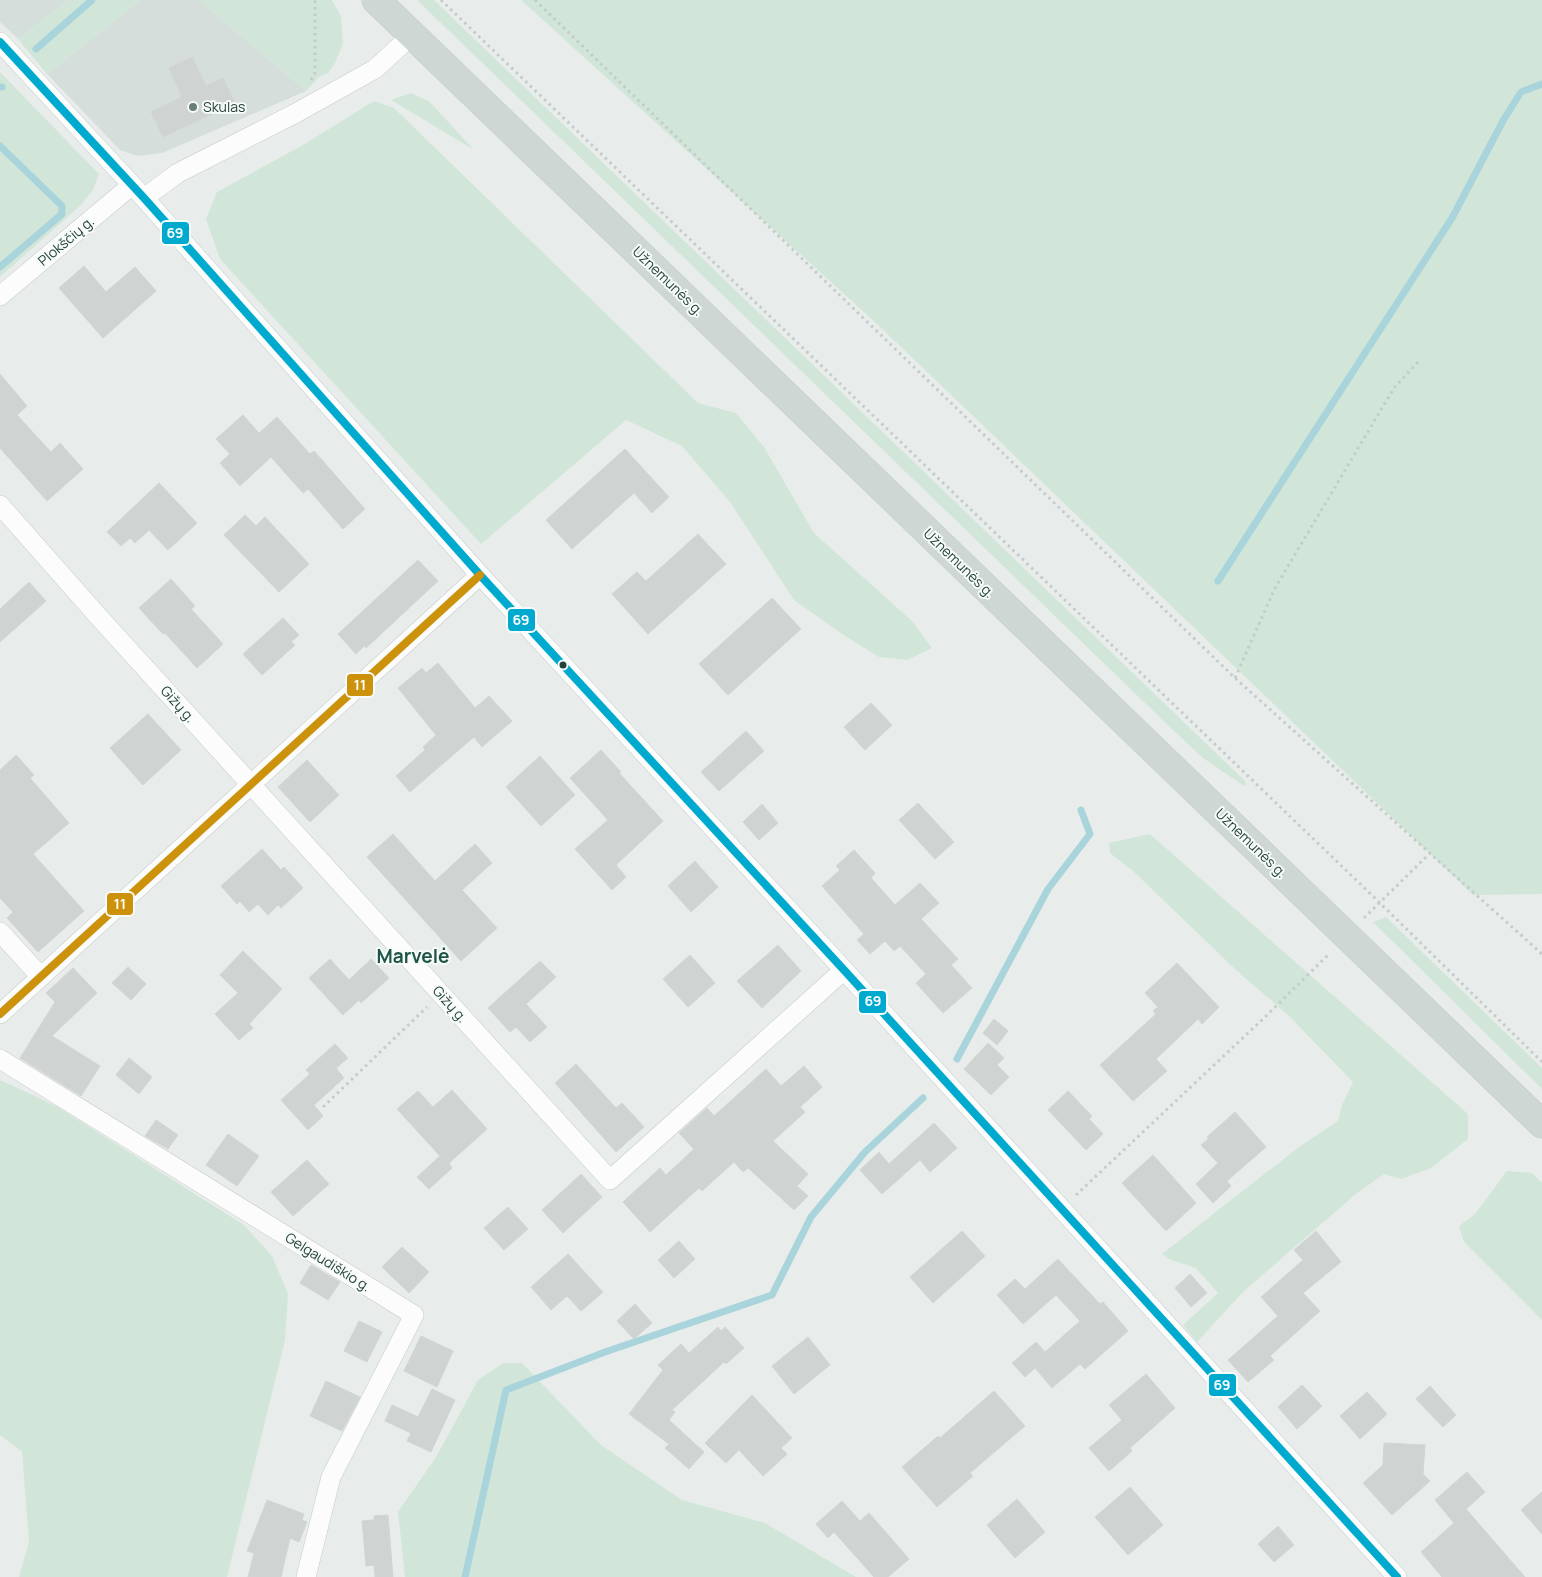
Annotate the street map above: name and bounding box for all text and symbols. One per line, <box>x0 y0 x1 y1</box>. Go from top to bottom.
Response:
place label: Skulas <box>203 97 245 116</box>
marker: Skulas <box>187 101 199 113</box>
street label: Plokščių g. <box>34 212 98 270</box>
line badge: 69 <box>161 221 190 245</box>
text: 69 <box>166 223 184 242</box>
street label: Užnemunės g. <box>629 242 708 319</box>
street label: Užnemunės g. <box>920 524 999 601</box>
line badge: 69 <box>507 608 536 632</box>
text: 69 <box>512 610 530 629</box>
unlabelled marker <box>558 660 568 670</box>
line badge: 11 <box>346 673 374 697</box>
text: 11 <box>354 675 366 694</box>
street label: Gižų g. <box>157 681 200 726</box>
street label: Užnemunės g. <box>1212 804 1291 881</box>
line badge: 11 <box>106 892 134 916</box>
text: 11 <box>114 894 126 913</box>
district label: Marvelė <box>376 943 450 969</box>
street label: Gižų g. <box>429 981 472 1026</box>
line badge: 69 <box>858 990 887 1014</box>
text: 69 <box>864 991 882 1010</box>
street label: Gelgaudiškio g. <box>282 1228 375 1296</box>
line badge: 69 <box>1208 1373 1237 1397</box>
text: 69 <box>1213 1375 1231 1394</box>

